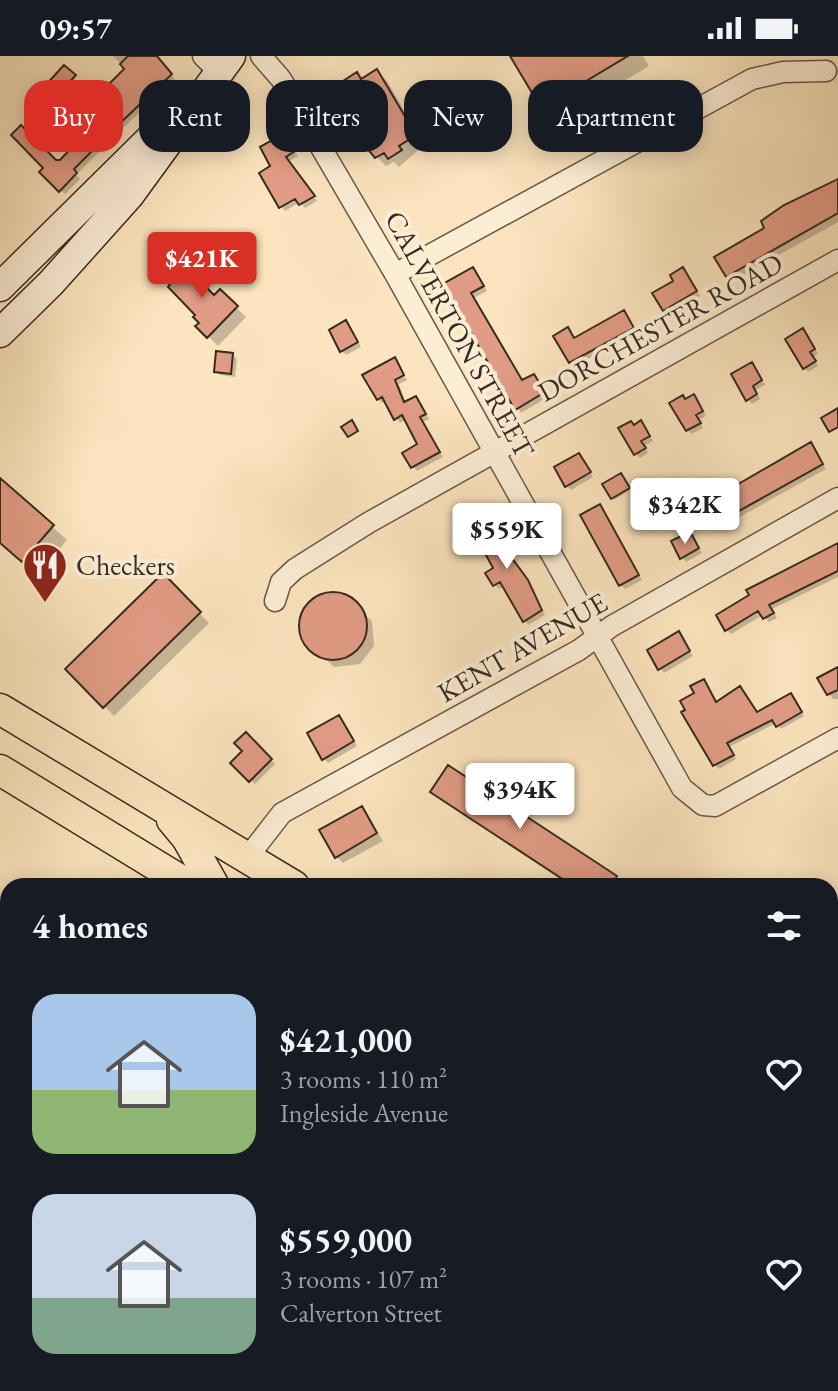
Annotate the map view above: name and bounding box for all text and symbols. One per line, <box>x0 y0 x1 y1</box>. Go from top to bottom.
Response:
text: 09:57 <box>40 9 112 48</box>
chip: Buy <box>24 80 123 152</box>
chip: Rent <box>139 80 250 152</box>
chip: Filters <box>266 80 388 152</box>
chip: New <box>404 80 512 152</box>
chip: Apartment <box>528 80 703 152</box>
street label: CALVERTON STREET <box>377 204 543 464</box>
pin: $421K <box>146 232 258 300</box>
text: $421K <box>165 241 239 275</box>
street label: DORCHESTER ROAD <box>531 245 789 409</box>
pin: $342K <box>629 478 741 546</box>
text: $342K <box>648 487 722 521</box>
pin: $559K <box>451 503 563 571</box>
text: $559K <box>470 512 544 546</box>
restaurant icon: Checkers <box>21 541 69 604</box>
place label: Checkers <box>76 547 175 583</box>
street label: KENT AVENUE <box>431 584 613 710</box>
pin: $394K <box>464 763 576 831</box>
text: $394K <box>483 772 557 806</box>
text: 4 homes <box>32 904 148 948</box>
icon: filters <box>762 904 806 948</box>
text: $421,000 <box>280 1018 412 1062</box>
icon: home <box>96 1026 192 1122</box>
icon: heart <box>762 1052 806 1096</box>
text: 3 rooms · 110 m² <box>280 1062 447 1096</box>
text: Ingleside Avenue <box>280 1096 448 1130</box>
text: $559,000 <box>280 1218 412 1262</box>
icon: home <box>96 1226 192 1322</box>
icon: heart <box>762 1252 806 1296</box>
text: 3 rooms · 107 m² <box>280 1262 447 1296</box>
text: Calverton Street <box>280 1296 442 1330</box>

